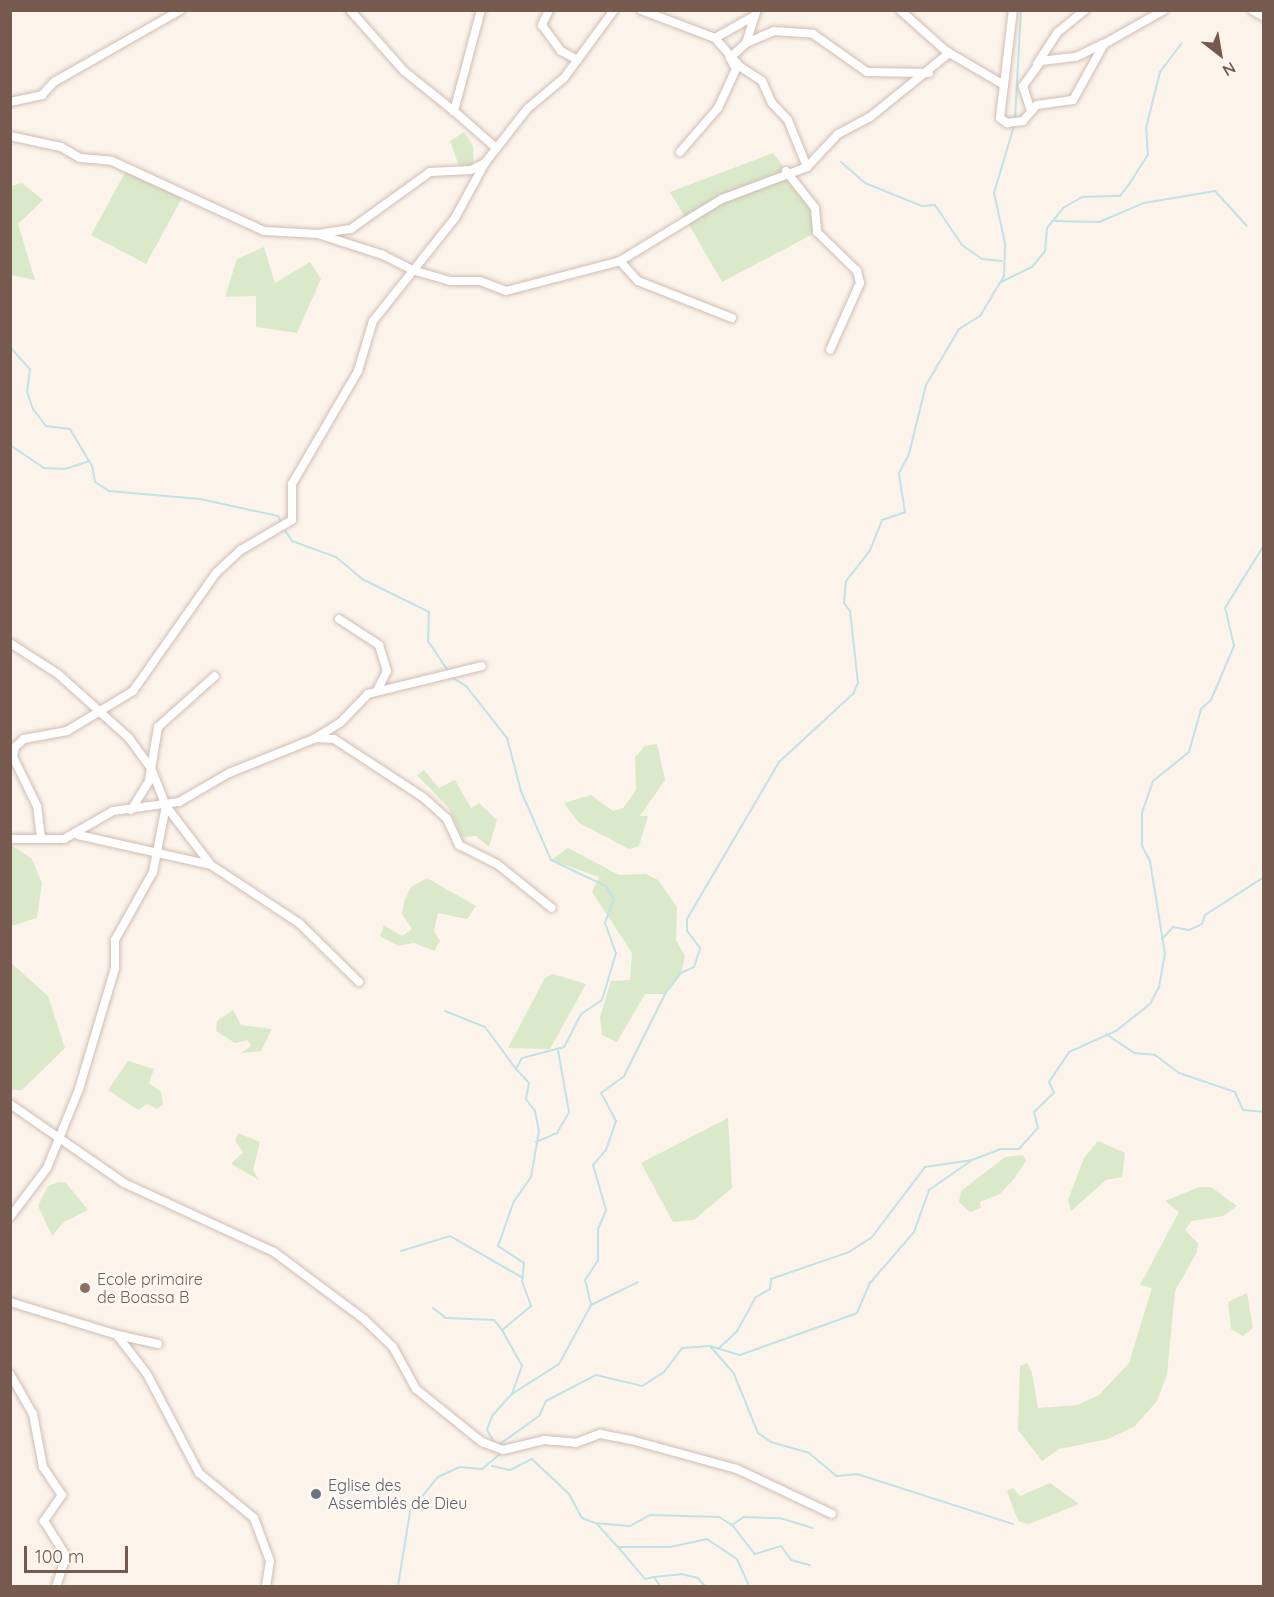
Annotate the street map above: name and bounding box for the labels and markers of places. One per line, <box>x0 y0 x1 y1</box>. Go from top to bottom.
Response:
place label: Ecole primaire de Boassa B <box>97 1269 203 1307</box>
marker: Ecole primaire de Boassa B <box>78 1281 92 1295</box>
place label: Eglise des Assemblés de Dieu <box>328 1475 467 1513</box>
marker: Eglise des Assemblés de Dieu <box>309 1487 323 1501</box>

